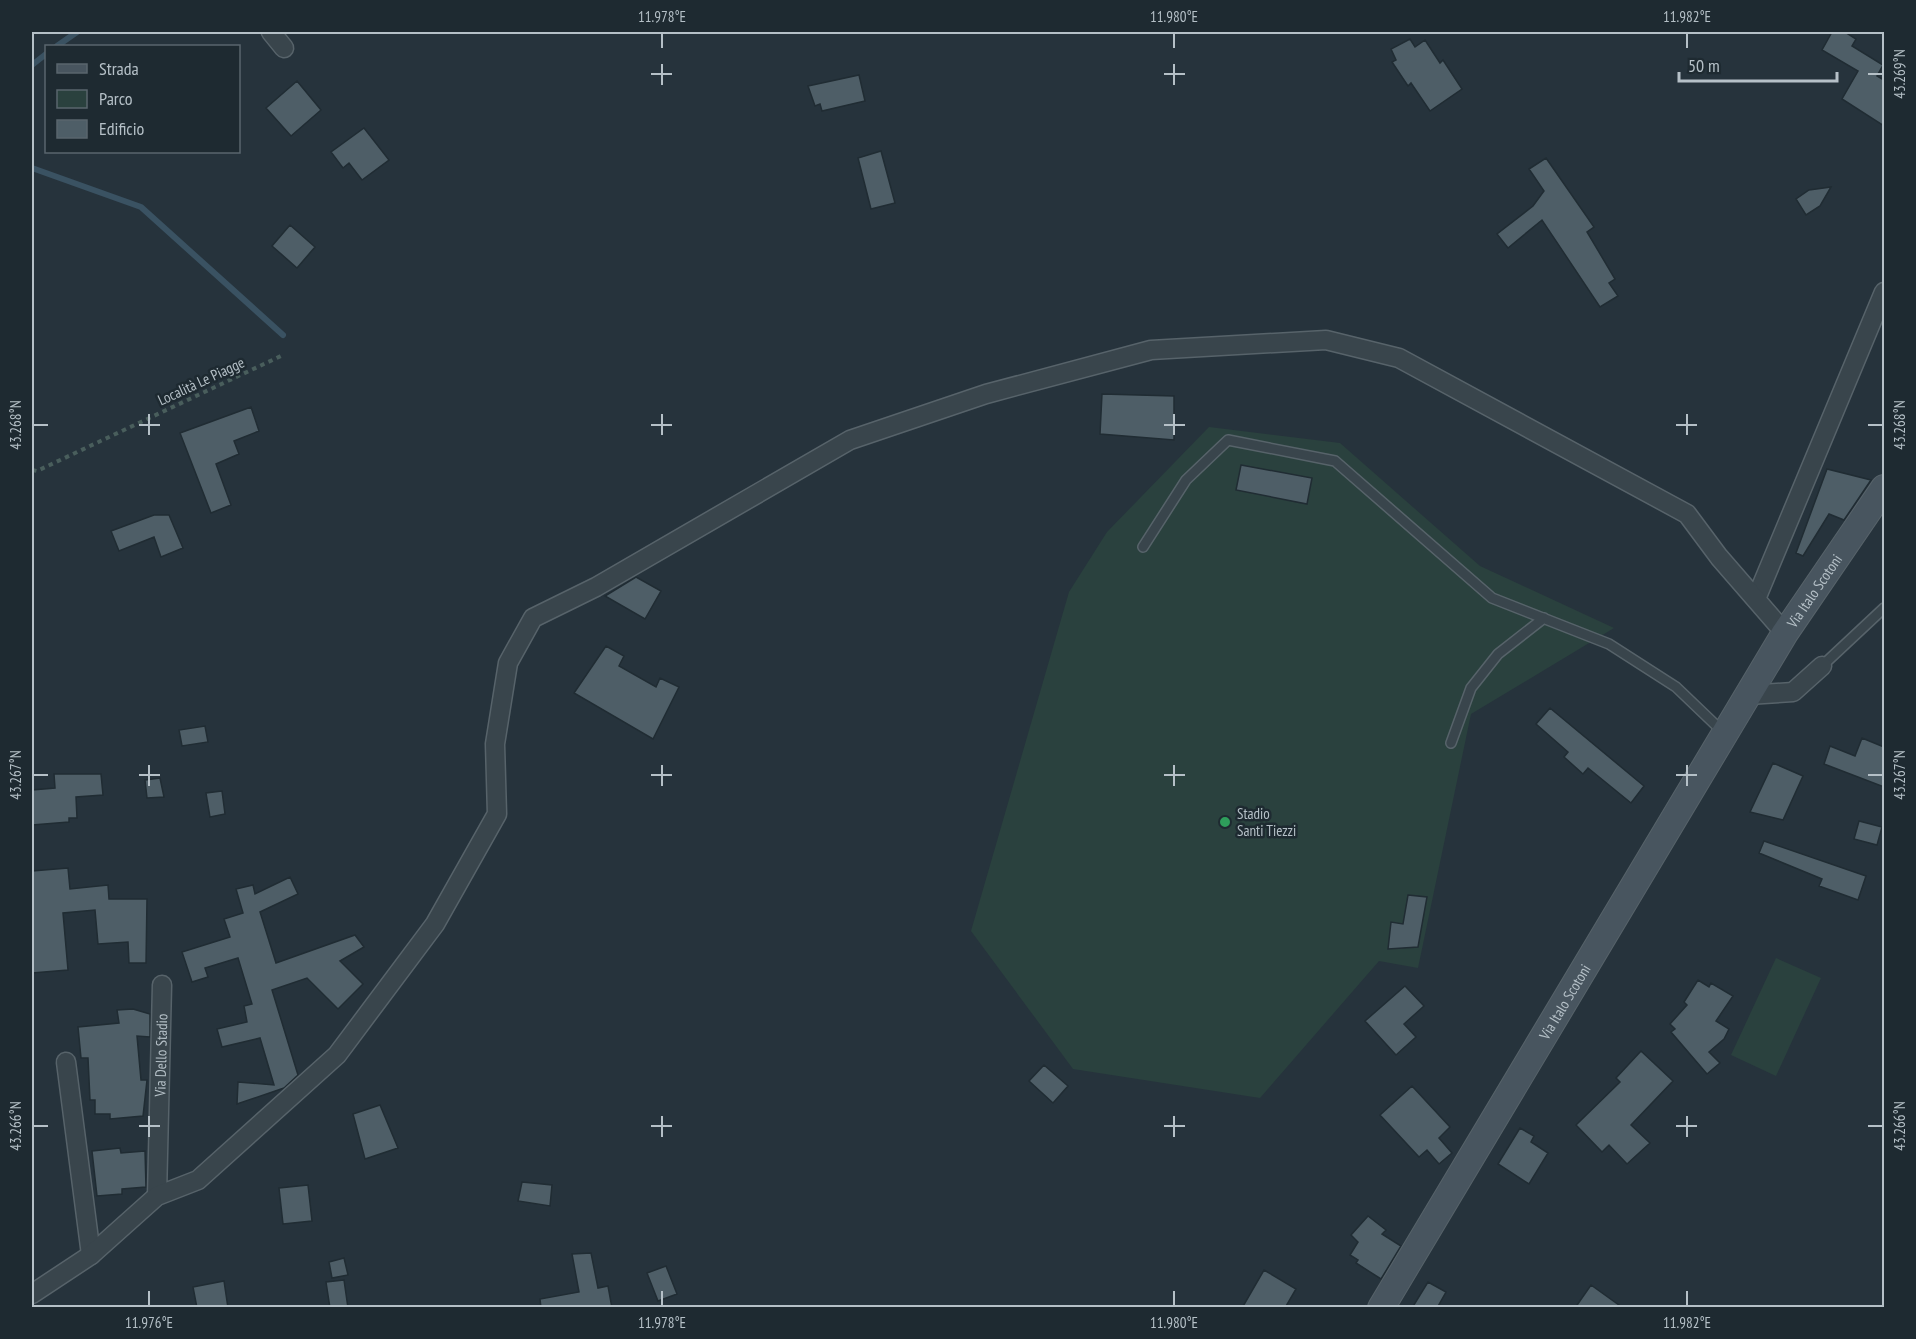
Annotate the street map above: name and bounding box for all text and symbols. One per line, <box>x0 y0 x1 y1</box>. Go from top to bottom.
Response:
text: 11.978°E <box>638 7 686 26</box>
text: 11.980°E <box>1150 7 1198 26</box>
text: 11.982°E <box>1663 7 1711 26</box>
legend <box>45 45 240 153</box>
scale bar <box>1679 45 1836 83</box>
text: 43.269°N <box>1890 49 1909 99</box>
text: 50 m <box>1688 54 1720 77</box>
text: Strada <box>99 57 139 80</box>
text: Parco <box>99 87 133 110</box>
text: Edificio <box>99 117 145 140</box>
street label: Località Le Piagge <box>155 353 247 409</box>
text: 43.268°N <box>6 400 25 450</box>
text: 43.268°N <box>1890 400 1909 450</box>
street label: Via Italo Scotoni <box>1782 550 1846 632</box>
text: 43.267°N <box>6 750 25 800</box>
text: 43.267°N <box>1890 750 1909 800</box>
place label: Stadio Santi Tiezzi <box>1237 804 1296 840</box>
marker: Stadio Santi Tiezzi <box>1218 815 1232 829</box>
street label: Via Italo Scotoni <box>1534 960 1594 1044</box>
street label: Via Dello Stadio <box>150 1013 171 1098</box>
text: 43.266°N <box>6 1101 25 1151</box>
text: 43.266°N <box>1890 1101 1909 1151</box>
text: 11.976°E <box>125 1313 173 1332</box>
text: 11.978°E <box>638 1313 686 1332</box>
text: 11.980°E <box>1150 1313 1198 1332</box>
text: 11.982°E <box>1663 1313 1711 1332</box>

